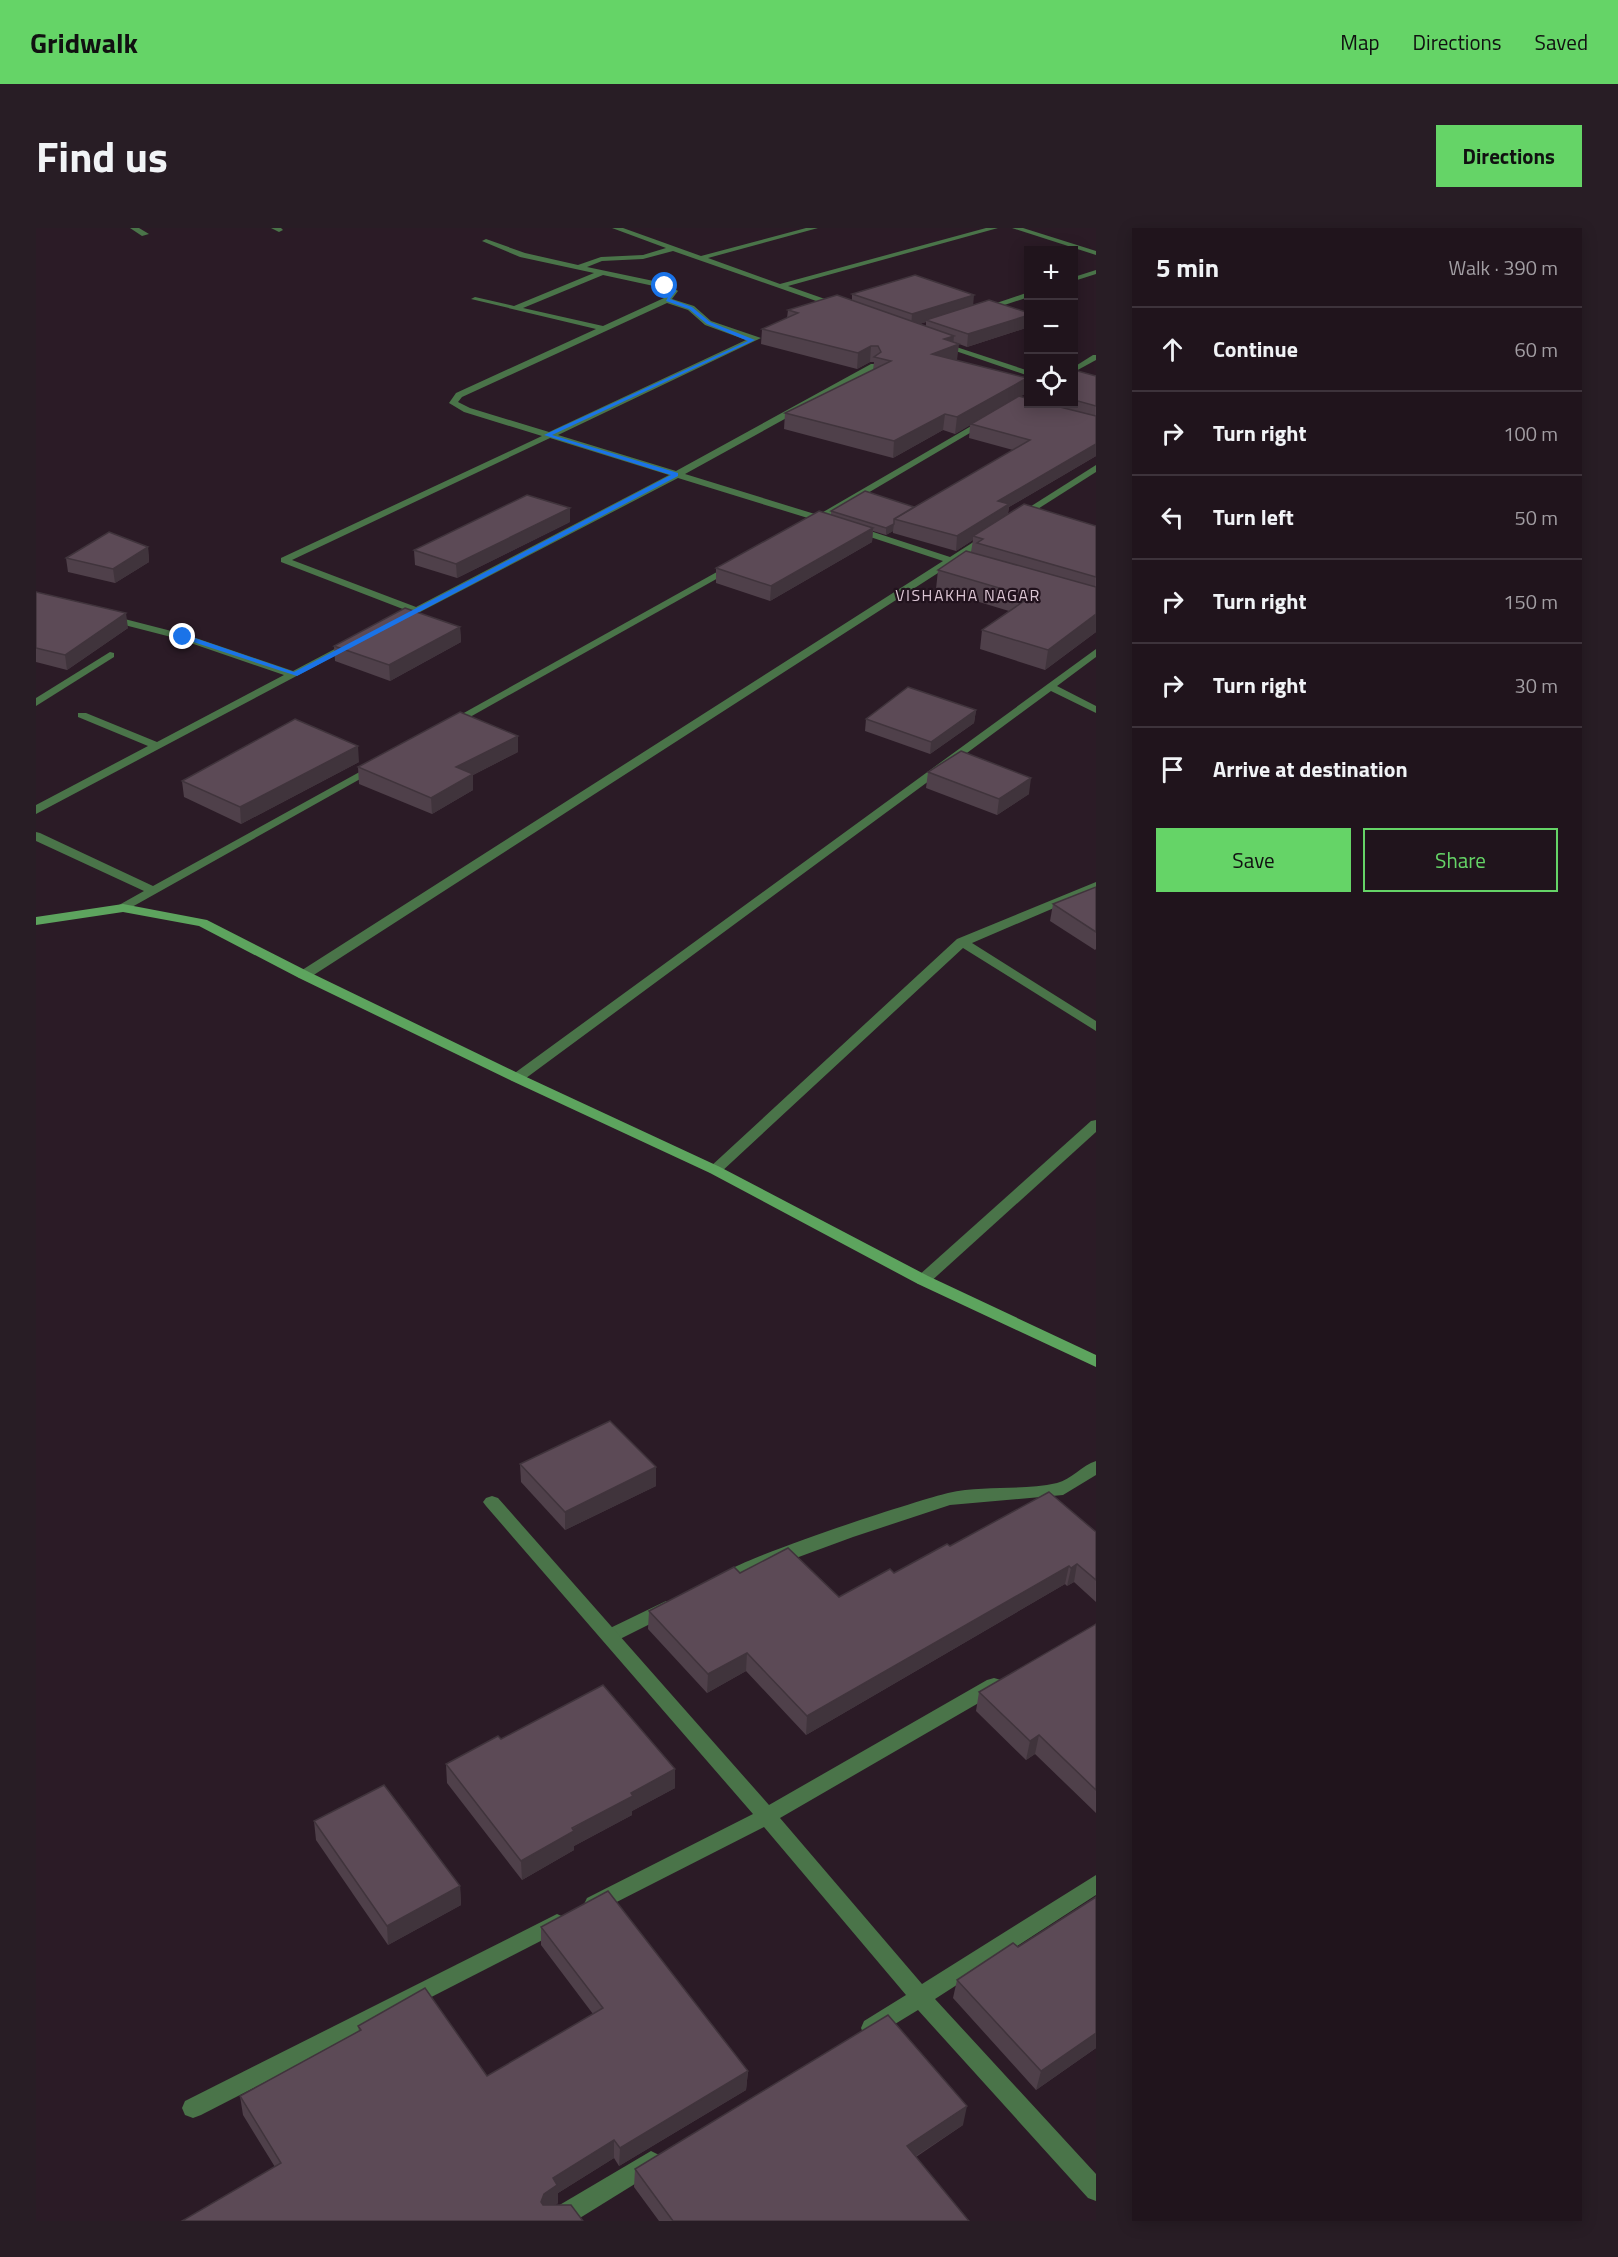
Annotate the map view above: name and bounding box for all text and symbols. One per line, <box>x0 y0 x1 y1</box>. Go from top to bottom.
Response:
text: Gridwalk <box>30 21 138 64</box>
text: Map <box>1340 26 1380 58</box>
text: Directions <box>1413 26 1502 58</box>
text: Saved <box>1535 26 1588 58</box>
text: Find us <box>36 124 168 188</box>
button: Directions <box>1436 125 1582 187</box>
map controls <box>1024 246 1078 408</box>
button: + <box>1024 246 1078 300</box>
text: 5 min <box>1156 248 1219 287</box>
text: Walk · 390 m <box>1449 252 1558 283</box>
route start <box>651 272 677 298</box>
button: − <box>1024 300 1078 354</box>
text: Continue <box>1213 332 1298 366</box>
icon: ahead <box>1156 333 1189 366</box>
text: 60 m <box>1514 334 1558 365</box>
button: locate <box>1024 354 1078 408</box>
text: Turn right <box>1213 416 1307 450</box>
icon: right <box>1156 417 1189 450</box>
text: 100 m <box>1503 418 1558 449</box>
text: Turn left <box>1213 500 1294 534</box>
icon: left <box>1156 501 1189 534</box>
text: 50 m <box>1514 502 1558 533</box>
district label: VISHAKHA NAGAR <box>895 583 1041 607</box>
text: Turn right <box>1213 584 1307 618</box>
icon: right <box>1156 585 1189 618</box>
text: 150 m <box>1503 586 1558 617</box>
route end <box>169 623 195 649</box>
text: Turn right <box>1213 668 1307 702</box>
icon: right <box>1156 669 1189 702</box>
text: 30 m <box>1514 670 1558 701</box>
text: Arrive at destination <box>1213 752 1408 786</box>
icon: arrive <box>1156 753 1189 786</box>
button: Save <box>1156 828 1351 892</box>
button: Share <box>1363 828 1558 892</box>

